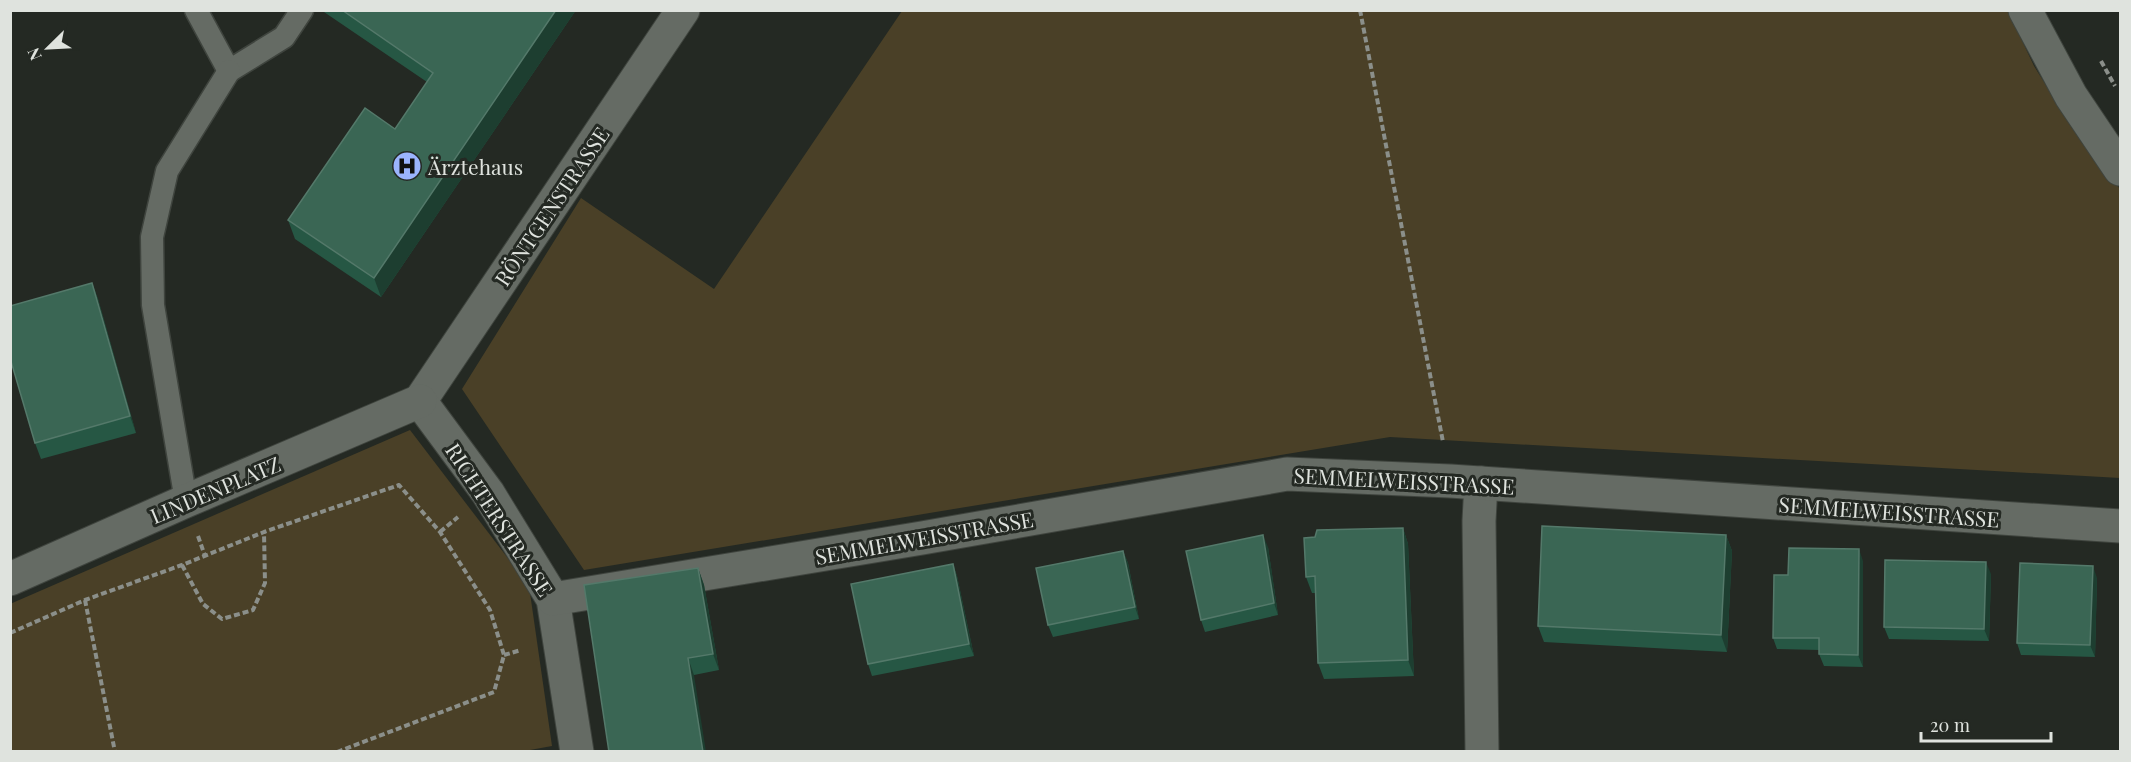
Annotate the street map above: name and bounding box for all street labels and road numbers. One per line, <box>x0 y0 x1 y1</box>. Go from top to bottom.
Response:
street label: RÖNTGENSTRASSE <box>487 121 615 291</box>
street label: RICHTERSTRASSE <box>440 437 560 601</box>
street label: LINDENPLATZ <box>145 449 285 529</box>
street label: SEMMELWEISSTRASSE <box>1293 460 1515 500</box>
street label: SEMMELWEISSTRASSE <box>1778 489 2000 533</box>
street label: SEMMELWEISSTRASSE <box>813 504 1035 570</box>

